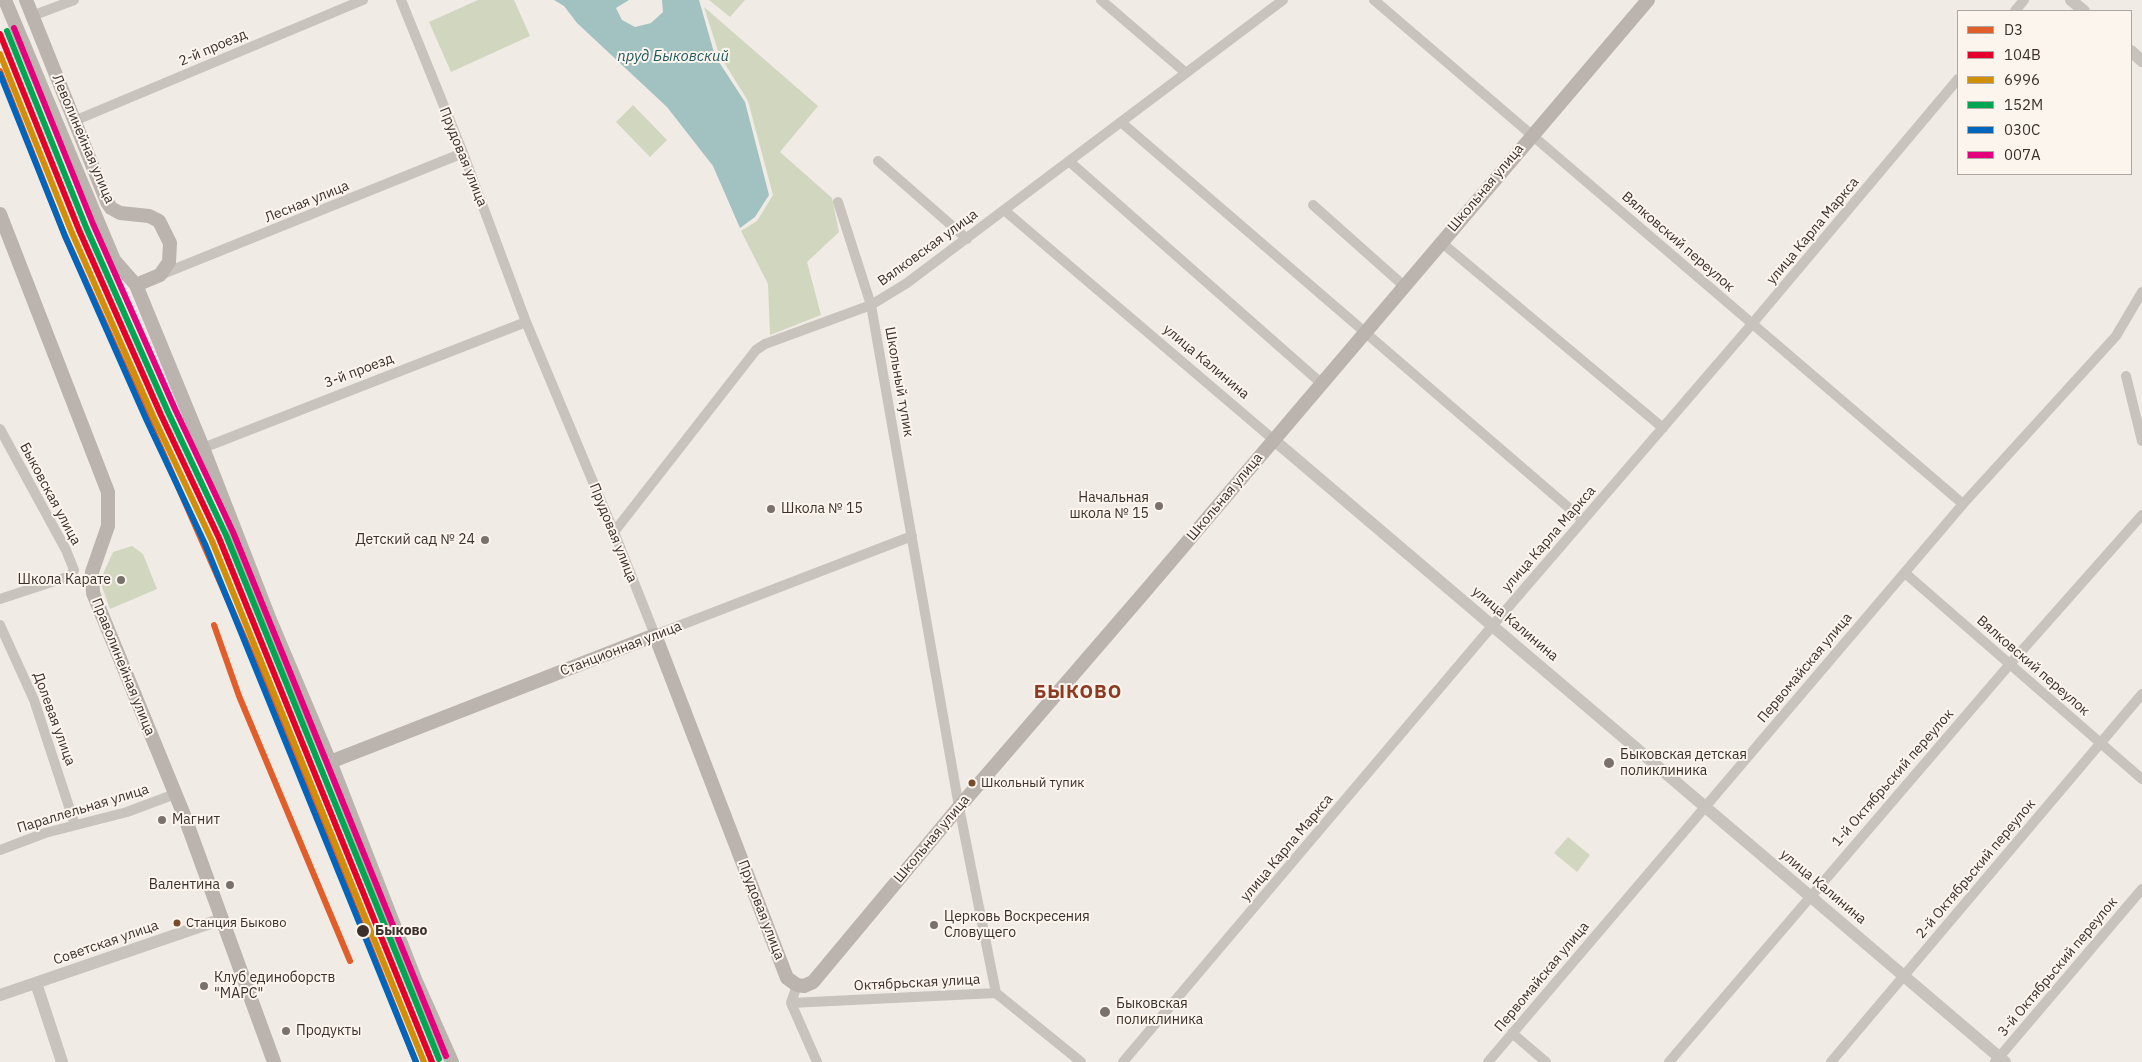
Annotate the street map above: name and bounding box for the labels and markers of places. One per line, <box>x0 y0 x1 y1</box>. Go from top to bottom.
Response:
place label: Начальная школа № 15 <box>1069 490 1149 522</box>
marker: Начальная школа № 15 <box>1153 500 1165 512</box>
place label: Школа № 15 <box>781 501 863 517</box>
marker: Школа № 15 <box>765 503 777 515</box>
place label: Детский сад № 24 <box>355 532 475 548</box>
marker: Детский сад № 24 <box>479 534 491 546</box>
place label: Школа Карате <box>18 572 111 588</box>
marker: Школа Карате <box>115 574 127 586</box>
place label: Быковская детская поликлиника <box>1620 747 1747 780</box>
marker: Быковская детская поликлиника <box>1602 756 1616 770</box>
place label: Школьный тупик <box>981 775 1084 791</box>
marker: Школьный тупик <box>967 778 977 788</box>
place label: Магнит <box>172 812 220 828</box>
marker: Магнит <box>156 814 168 826</box>
place label: Валентина <box>149 877 220 893</box>
marker: Валентина <box>224 879 236 891</box>
place label: Церковь Воскресения Словущего <box>944 909 1090 942</box>
place label: Станция Быково <box>186 915 287 931</box>
marker: Станция Быково <box>172 918 182 928</box>
marker: Церковь Воскресения Словущего <box>928 919 940 931</box>
marker: Быково <box>355 923 371 939</box>
place label: Быково <box>375 923 427 939</box>
place label: Клуб единоборств "МАРС" <box>214 970 335 1002</box>
marker: Клуб единоборств "МАРС" <box>198 980 210 992</box>
place label: Быковская поликлиника <box>1116 996 1203 1028</box>
marker: Быковская поликлиника <box>1098 1005 1112 1019</box>
place label: Продукты <box>296 1023 361 1039</box>
marker: Продукты <box>280 1025 292 1037</box>

